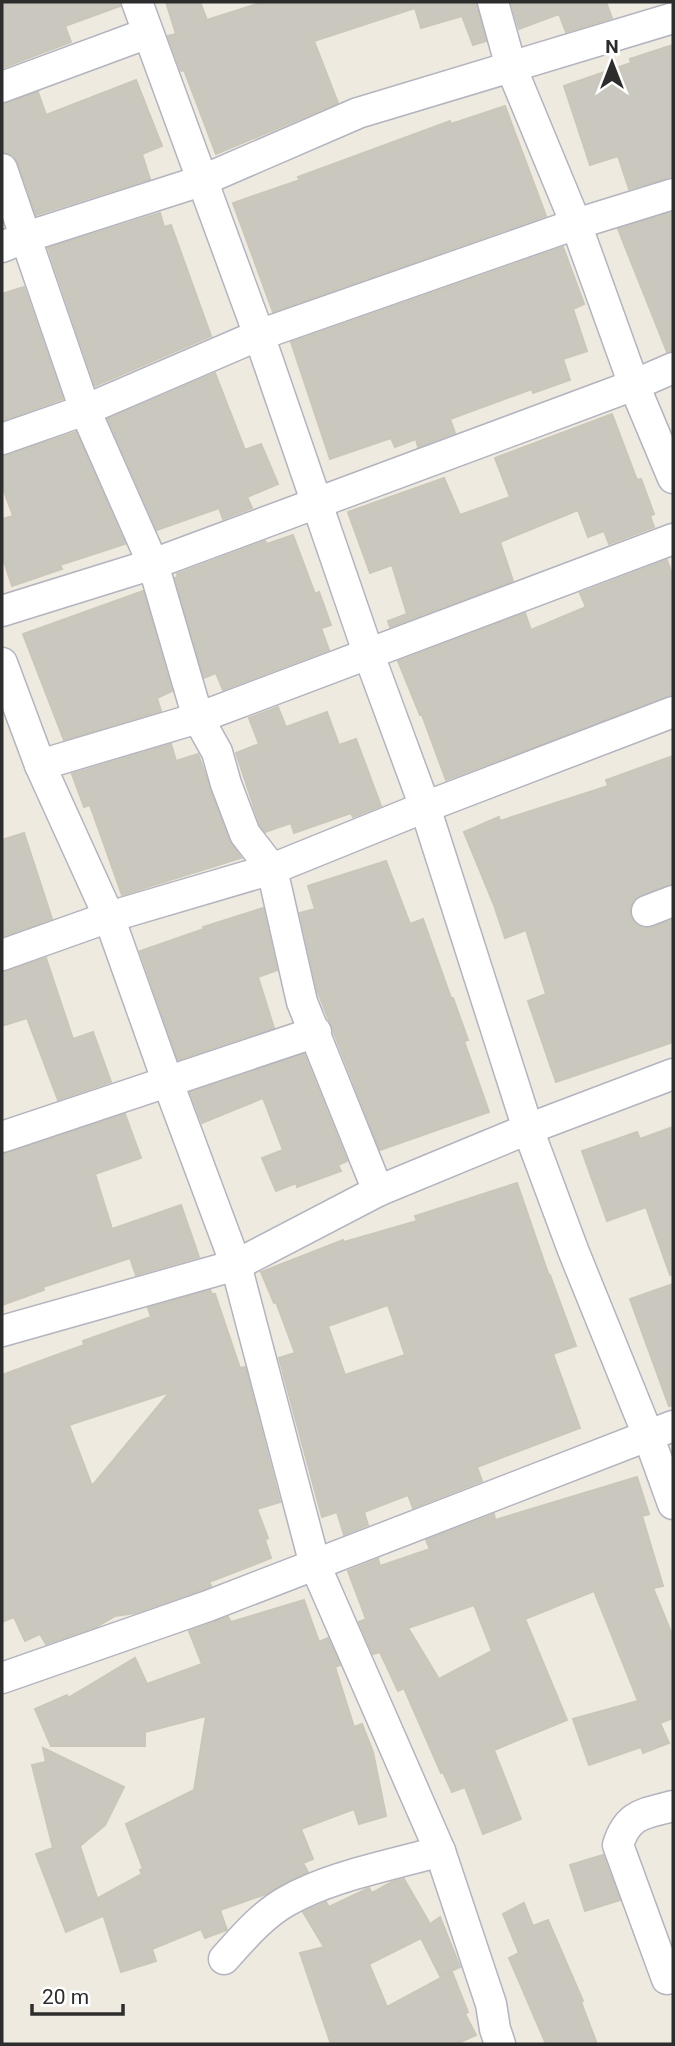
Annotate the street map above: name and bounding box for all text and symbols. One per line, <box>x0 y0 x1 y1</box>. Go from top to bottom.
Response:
north arrow <box>577 28 647 98</box>
text: N <box>605 35 619 58</box>
scale bar <box>32 1972 122 2016</box>
text: 20 m <box>42 1985 89 2009</box>

